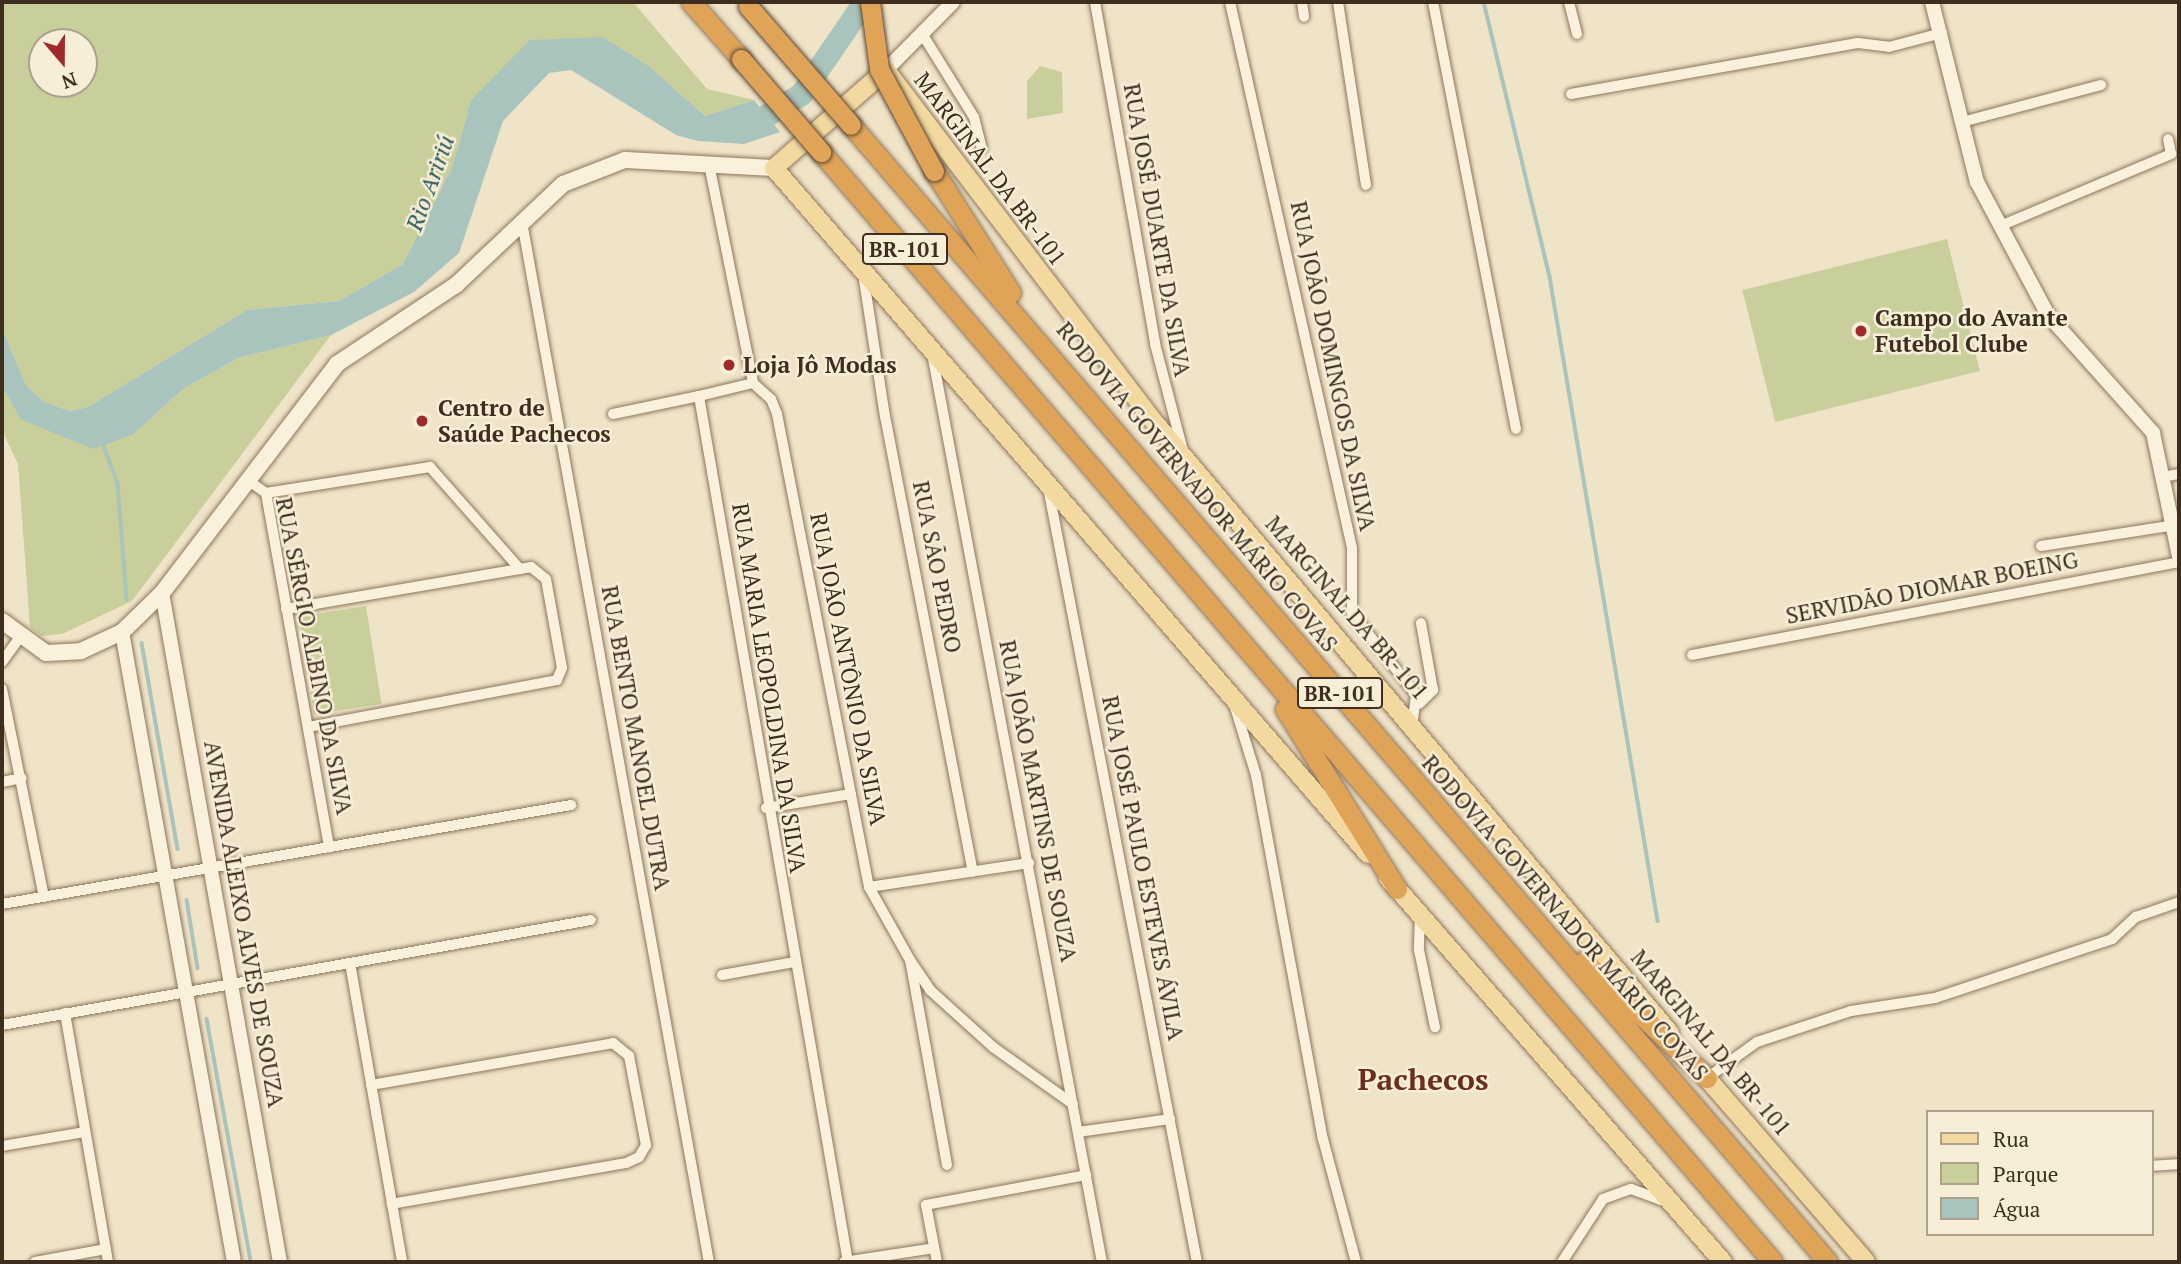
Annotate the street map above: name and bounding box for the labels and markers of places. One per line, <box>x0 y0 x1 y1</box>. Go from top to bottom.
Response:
place label: Campo do Avante Futebol Clube <box>1875 304 2068 358</box>
marker: Campo do Avante Futebol Clube <box>1853 323 1869 339</box>
place label: Loja Jô Modas <box>743 351 897 379</box>
marker: Loja Jô Modas <box>721 357 737 373</box>
place label: Centro de Saúde Pachecos <box>438 394 611 448</box>
marker: Centro de Saúde Pachecos <box>412 411 432 431</box>

